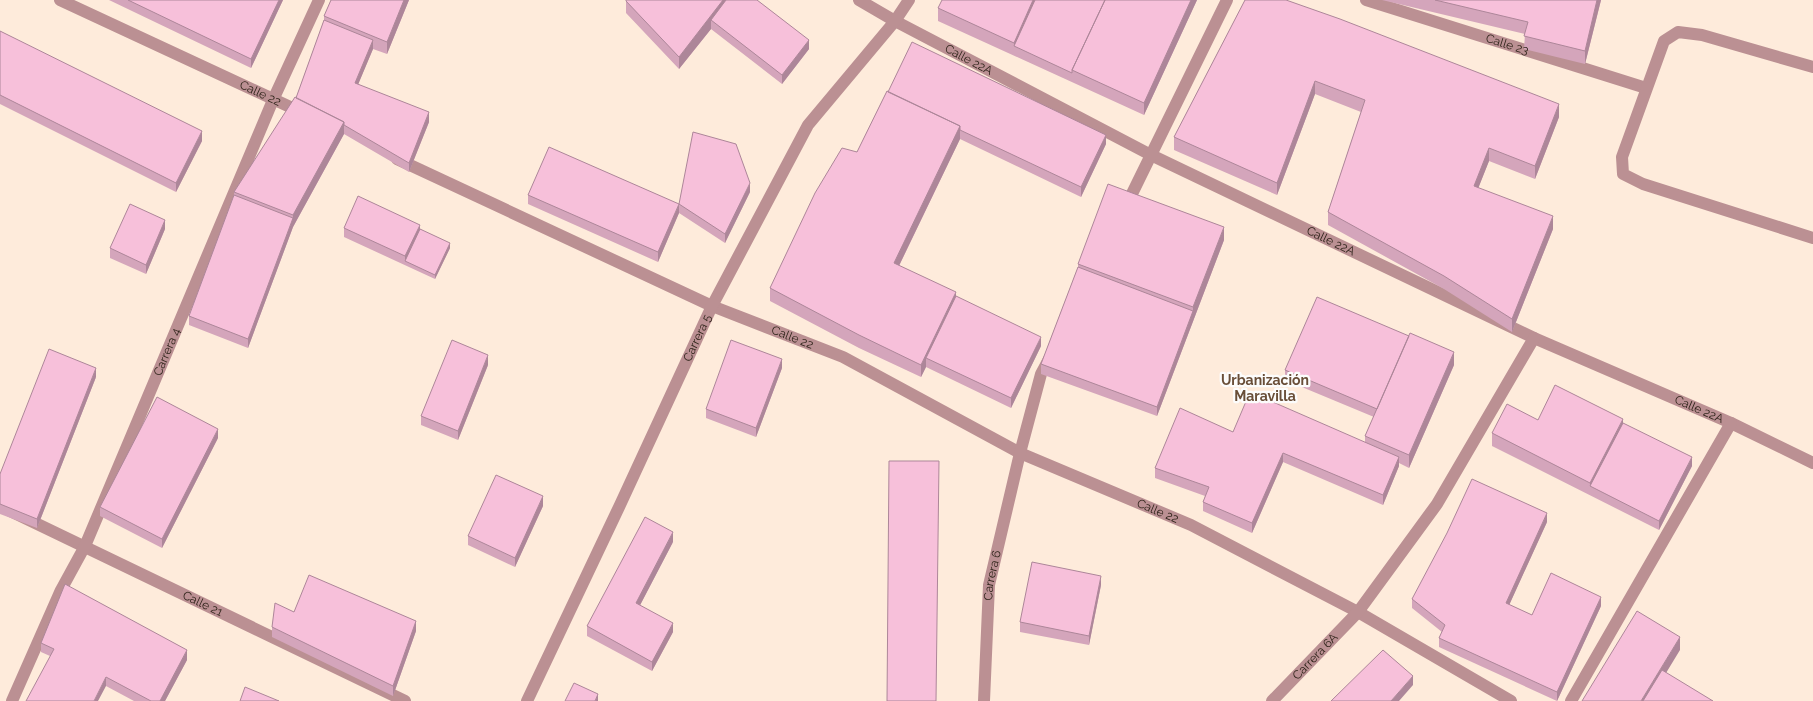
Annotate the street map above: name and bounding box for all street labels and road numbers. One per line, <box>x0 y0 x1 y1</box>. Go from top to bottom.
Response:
street label: Calle 23 <box>1484 31 1530 58</box>
street label: Calle 22A <box>943 41 995 78</box>
street label: Calle 22 <box>238 78 283 109</box>
street label: Calle 22A <box>1304 223 1357 258</box>
street label: Carrera 5 <box>680 312 714 364</box>
street label: Calle 22 <box>769 323 816 352</box>
street label: Carrera 4 <box>151 326 183 378</box>
street label: Calle 22A <box>1672 393 1726 426</box>
street label: Calle 22 <box>1135 496 1181 526</box>
street label: Carrera 6 <box>981 549 1004 601</box>
street label: Calle 21 <box>180 588 225 619</box>
street label: Carrera 6A <box>1290 630 1341 683</box>

